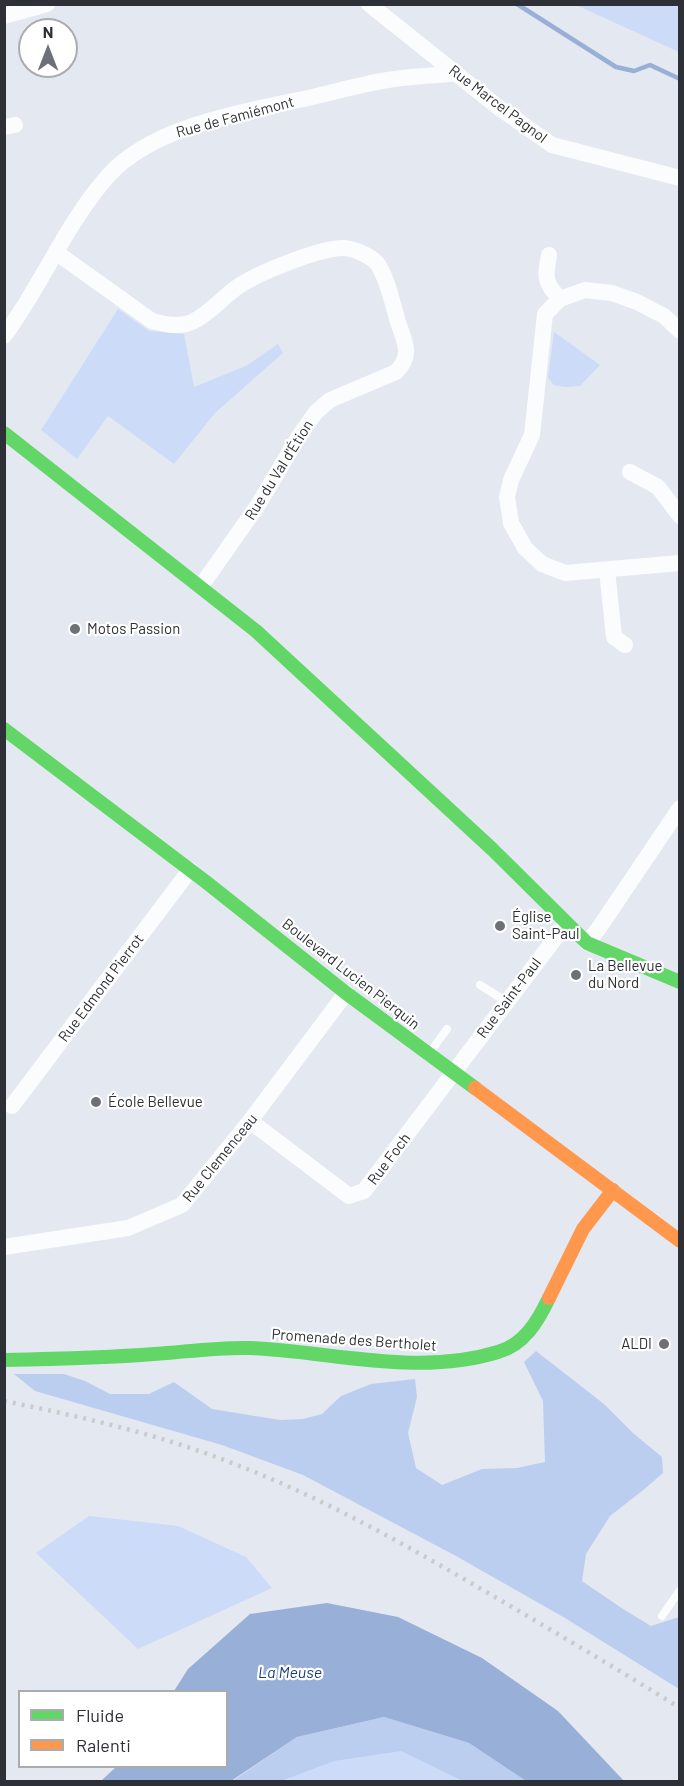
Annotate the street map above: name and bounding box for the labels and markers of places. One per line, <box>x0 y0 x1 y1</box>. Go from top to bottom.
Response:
place label: Motos Passion <box>87 620 180 638</box>
marker: Motos Passion <box>68 622 82 636</box>
place label: Église Saint-Paul <box>512 908 579 943</box>
marker: Église Saint-Paul <box>493 919 507 933</box>
place label: La Bellevue du Nord <box>588 957 662 992</box>
marker: La Bellevue du Nord <box>569 968 583 982</box>
place label: École Bellevue <box>108 1093 203 1111</box>
marker: École Bellevue <box>89 1095 103 1109</box>
place label: ALDI <box>621 1335 652 1353</box>
marker: ALDI <box>657 1337 671 1351</box>

